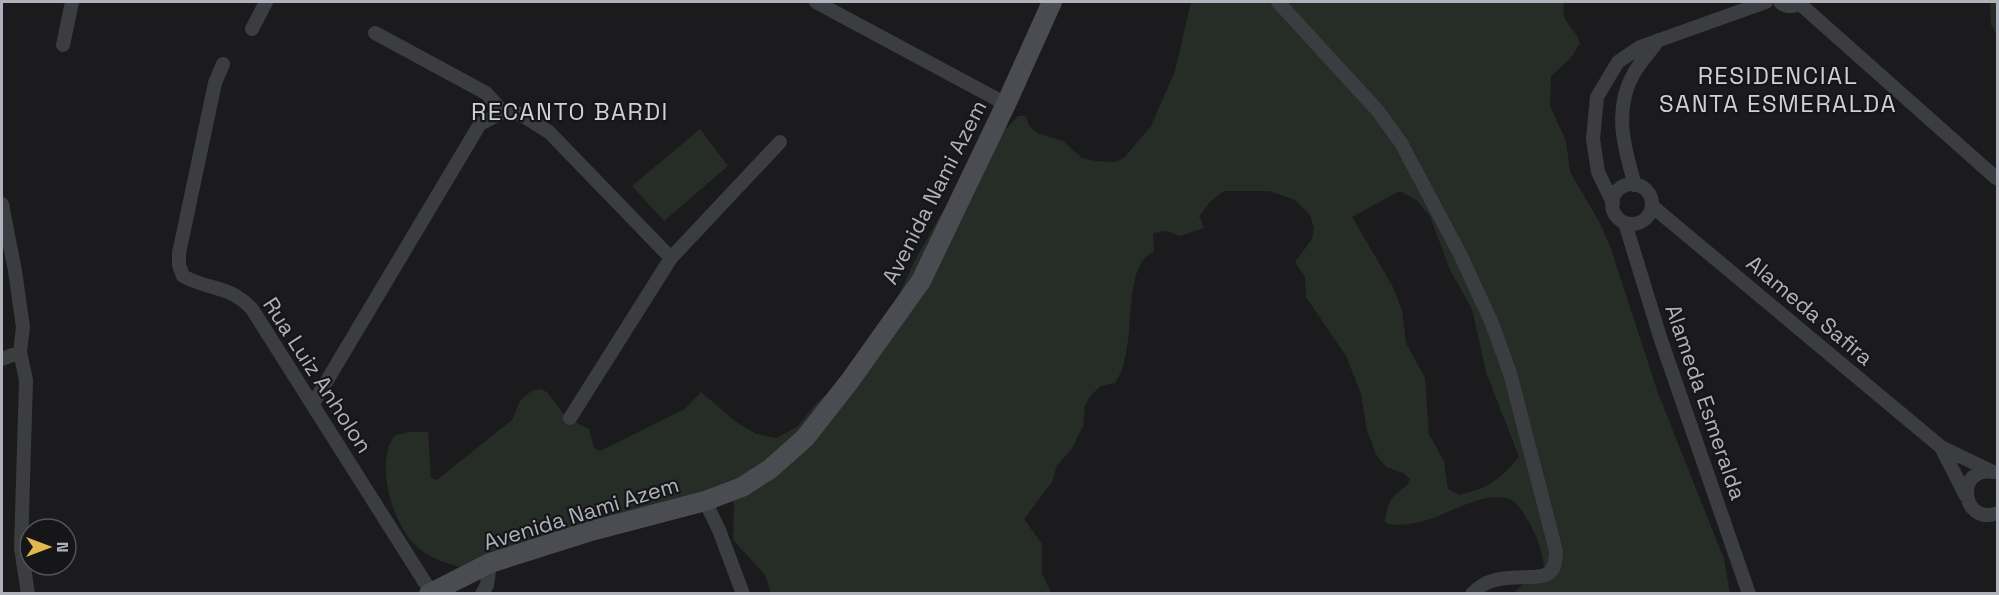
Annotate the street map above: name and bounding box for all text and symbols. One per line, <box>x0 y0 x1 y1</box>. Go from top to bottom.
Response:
district label: RESIDENCIAL SANTA ESMERALDA <box>1659 60 1897 119</box>
street label: Avenida Nami Azem <box>875 95 993 289</box>
district label: RECANTO BARDI <box>471 96 669 127</box>
street label: Alameda Safira <box>1741 249 1879 371</box>
street label: Rua Luiz Anholon <box>257 292 379 458</box>
street label: Alameda Esmeralda <box>1659 301 1753 504</box>
street label: Avenida Nami Azem <box>480 470 682 556</box>
north arrow <box>18 517 78 577</box>
text: N <box>52 542 73 552</box>

